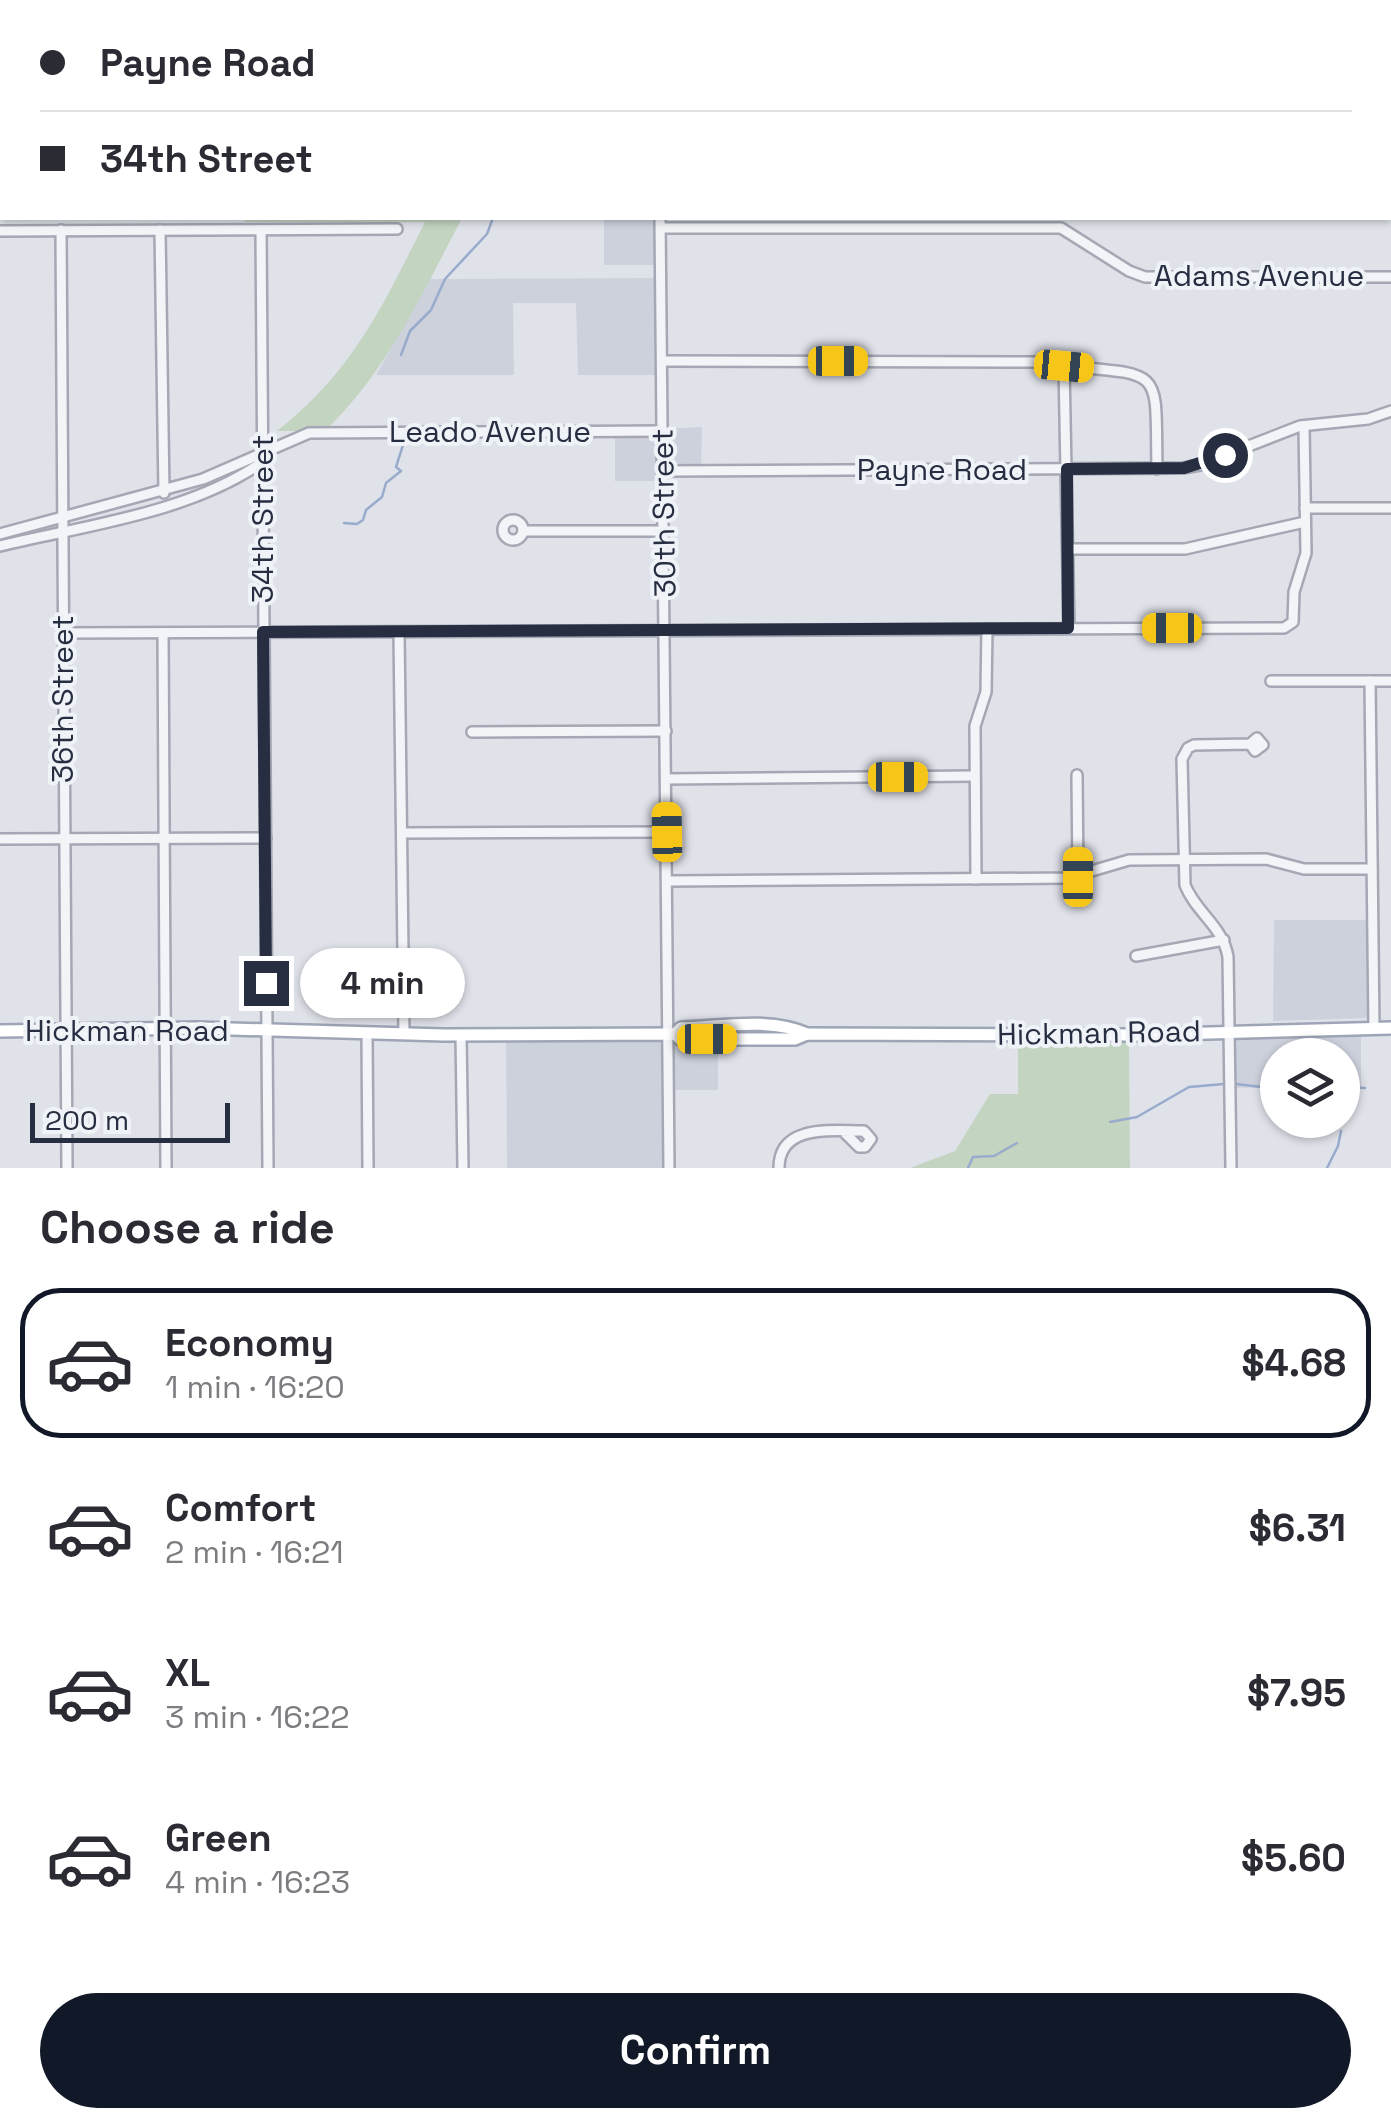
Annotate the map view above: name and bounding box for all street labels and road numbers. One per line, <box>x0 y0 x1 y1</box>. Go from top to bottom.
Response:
street label: Adams Avenue <box>1154 256 1364 295</box>
street label: Leado Avenue <box>389 412 591 451</box>
street label: 30th Street <box>643 428 684 598</box>
street label: 34th Street <box>243 435 282 603</box>
street label: Payne Road <box>857 450 1027 489</box>
street label: 36th Street <box>43 615 82 783</box>
street label: Hickman Road <box>25 1011 229 1050</box>
street label: Hickman Road <box>997 1011 1201 1054</box>

